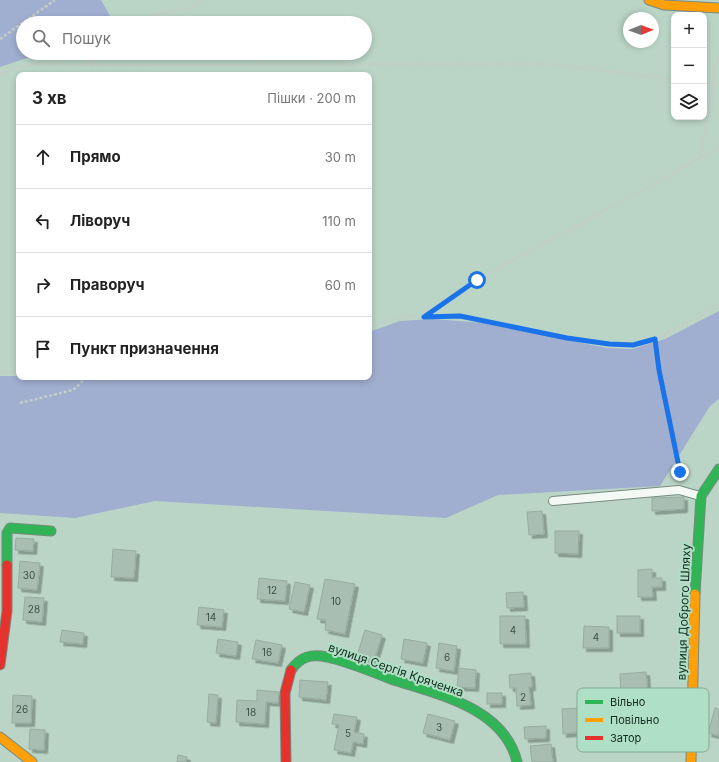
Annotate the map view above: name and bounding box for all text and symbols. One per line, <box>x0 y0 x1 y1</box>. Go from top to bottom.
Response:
north arrow <box>623 12 659 48</box>
map controls <box>671 12 707 120</box>
button: + <box>671 12 707 48</box>
search box <box>16 16 372 60</box>
icon: search <box>30 27 52 49</box>
text: Пошук <box>62 29 111 48</box>
button: − <box>671 48 707 84</box>
button: layers <box>671 84 707 120</box>
text: 3 хв <box>32 88 67 108</box>
text: Пішки · 200 m <box>267 90 356 106</box>
icon: ahead <box>32 146 54 168</box>
text: Прямо <box>70 147 121 166</box>
text: 30 m <box>325 149 356 165</box>
icon: left <box>32 210 54 232</box>
text: Ліворуч <box>70 211 130 230</box>
text: 110 m <box>322 213 356 229</box>
route start <box>468 271 486 289</box>
icon: right <box>32 274 54 296</box>
text: Праворуч <box>70 275 144 294</box>
text: 60 m <box>325 277 356 293</box>
icon: arrive <box>32 338 54 360</box>
text: Пункт призначення <box>70 339 219 358</box>
route end <box>671 463 689 481</box>
street label: вулиця Доброго Шляху <box>674 543 693 681</box>
house number: 30 <box>23 569 35 581</box>
house number: 12 <box>267 584 277 596</box>
house number: 10 <box>331 595 341 607</box>
house number: 28 <box>28 603 40 615</box>
house number: 14 <box>206 611 216 623</box>
house number: 4 <box>510 624 516 636</box>
house number: 4 <box>593 631 599 643</box>
street label: вулиця Сергія Кряченка <box>327 639 466 700</box>
house number: 16 <box>262 646 272 658</box>
house number: 6 <box>444 651 450 663</box>
legend <box>577 688 709 752</box>
house number: 2 <box>520 691 526 703</box>
text: Вільно <box>610 695 646 709</box>
house number: 26 <box>16 703 28 715</box>
house number: 18 <box>246 706 256 718</box>
text: Повільно <box>610 713 660 727</box>
house number: 3 <box>436 721 442 733</box>
house number: 5 <box>345 727 351 739</box>
text: Затор <box>610 731 642 745</box>

